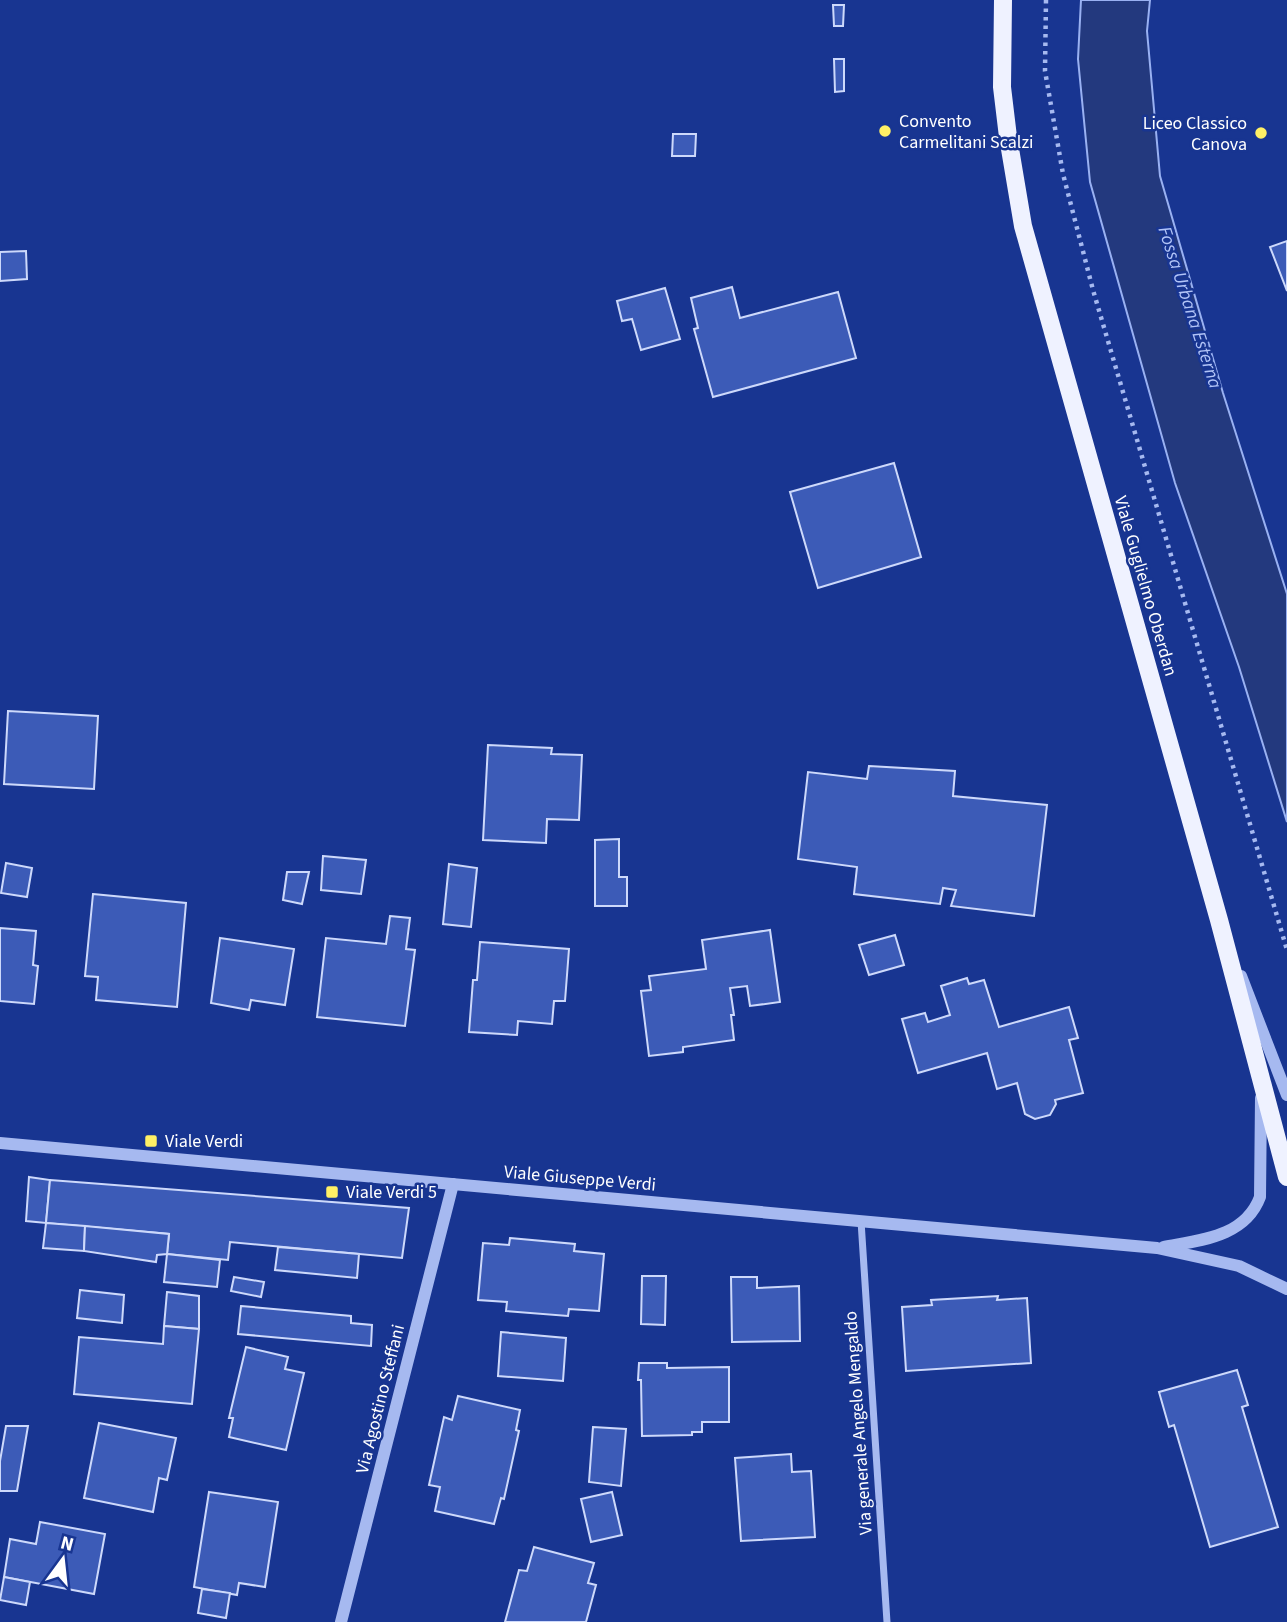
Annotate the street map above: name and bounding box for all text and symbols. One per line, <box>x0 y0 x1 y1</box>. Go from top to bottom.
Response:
place label: Convento Carmelitani Scalzi <box>899 109 1034 155</box>
place label: Liceo Classico Canova <box>1143 111 1247 157</box>
marker: Convento Carmelitani Scalzi <box>877 123 893 139</box>
marker: Liceo Classico Canova <box>1253 125 1269 141</box>
water label: Fossa Urbana Esterna <box>1151 223 1229 392</box>
street label: Viale Guglielmo Oberdan <box>1108 493 1183 679</box>
place label: Viale Verdi <box>165 1129 243 1154</box>
marker: Viale Verdi <box>143 1133 159 1149</box>
street label: Viale Giuseppe Verdi <box>503 1159 657 1198</box>
place label: Viale Verdi 5 <box>346 1180 437 1205</box>
marker: Viale Verdi 5 <box>324 1184 340 1200</box>
street label: Via generale Angelo Mengaldo <box>838 1310 879 1536</box>
street label: Via Agostino Steffani <box>350 1322 411 1476</box>
north arrow <box>28 1524 98 1594</box>
text: N <box>57 1529 77 1559</box>

